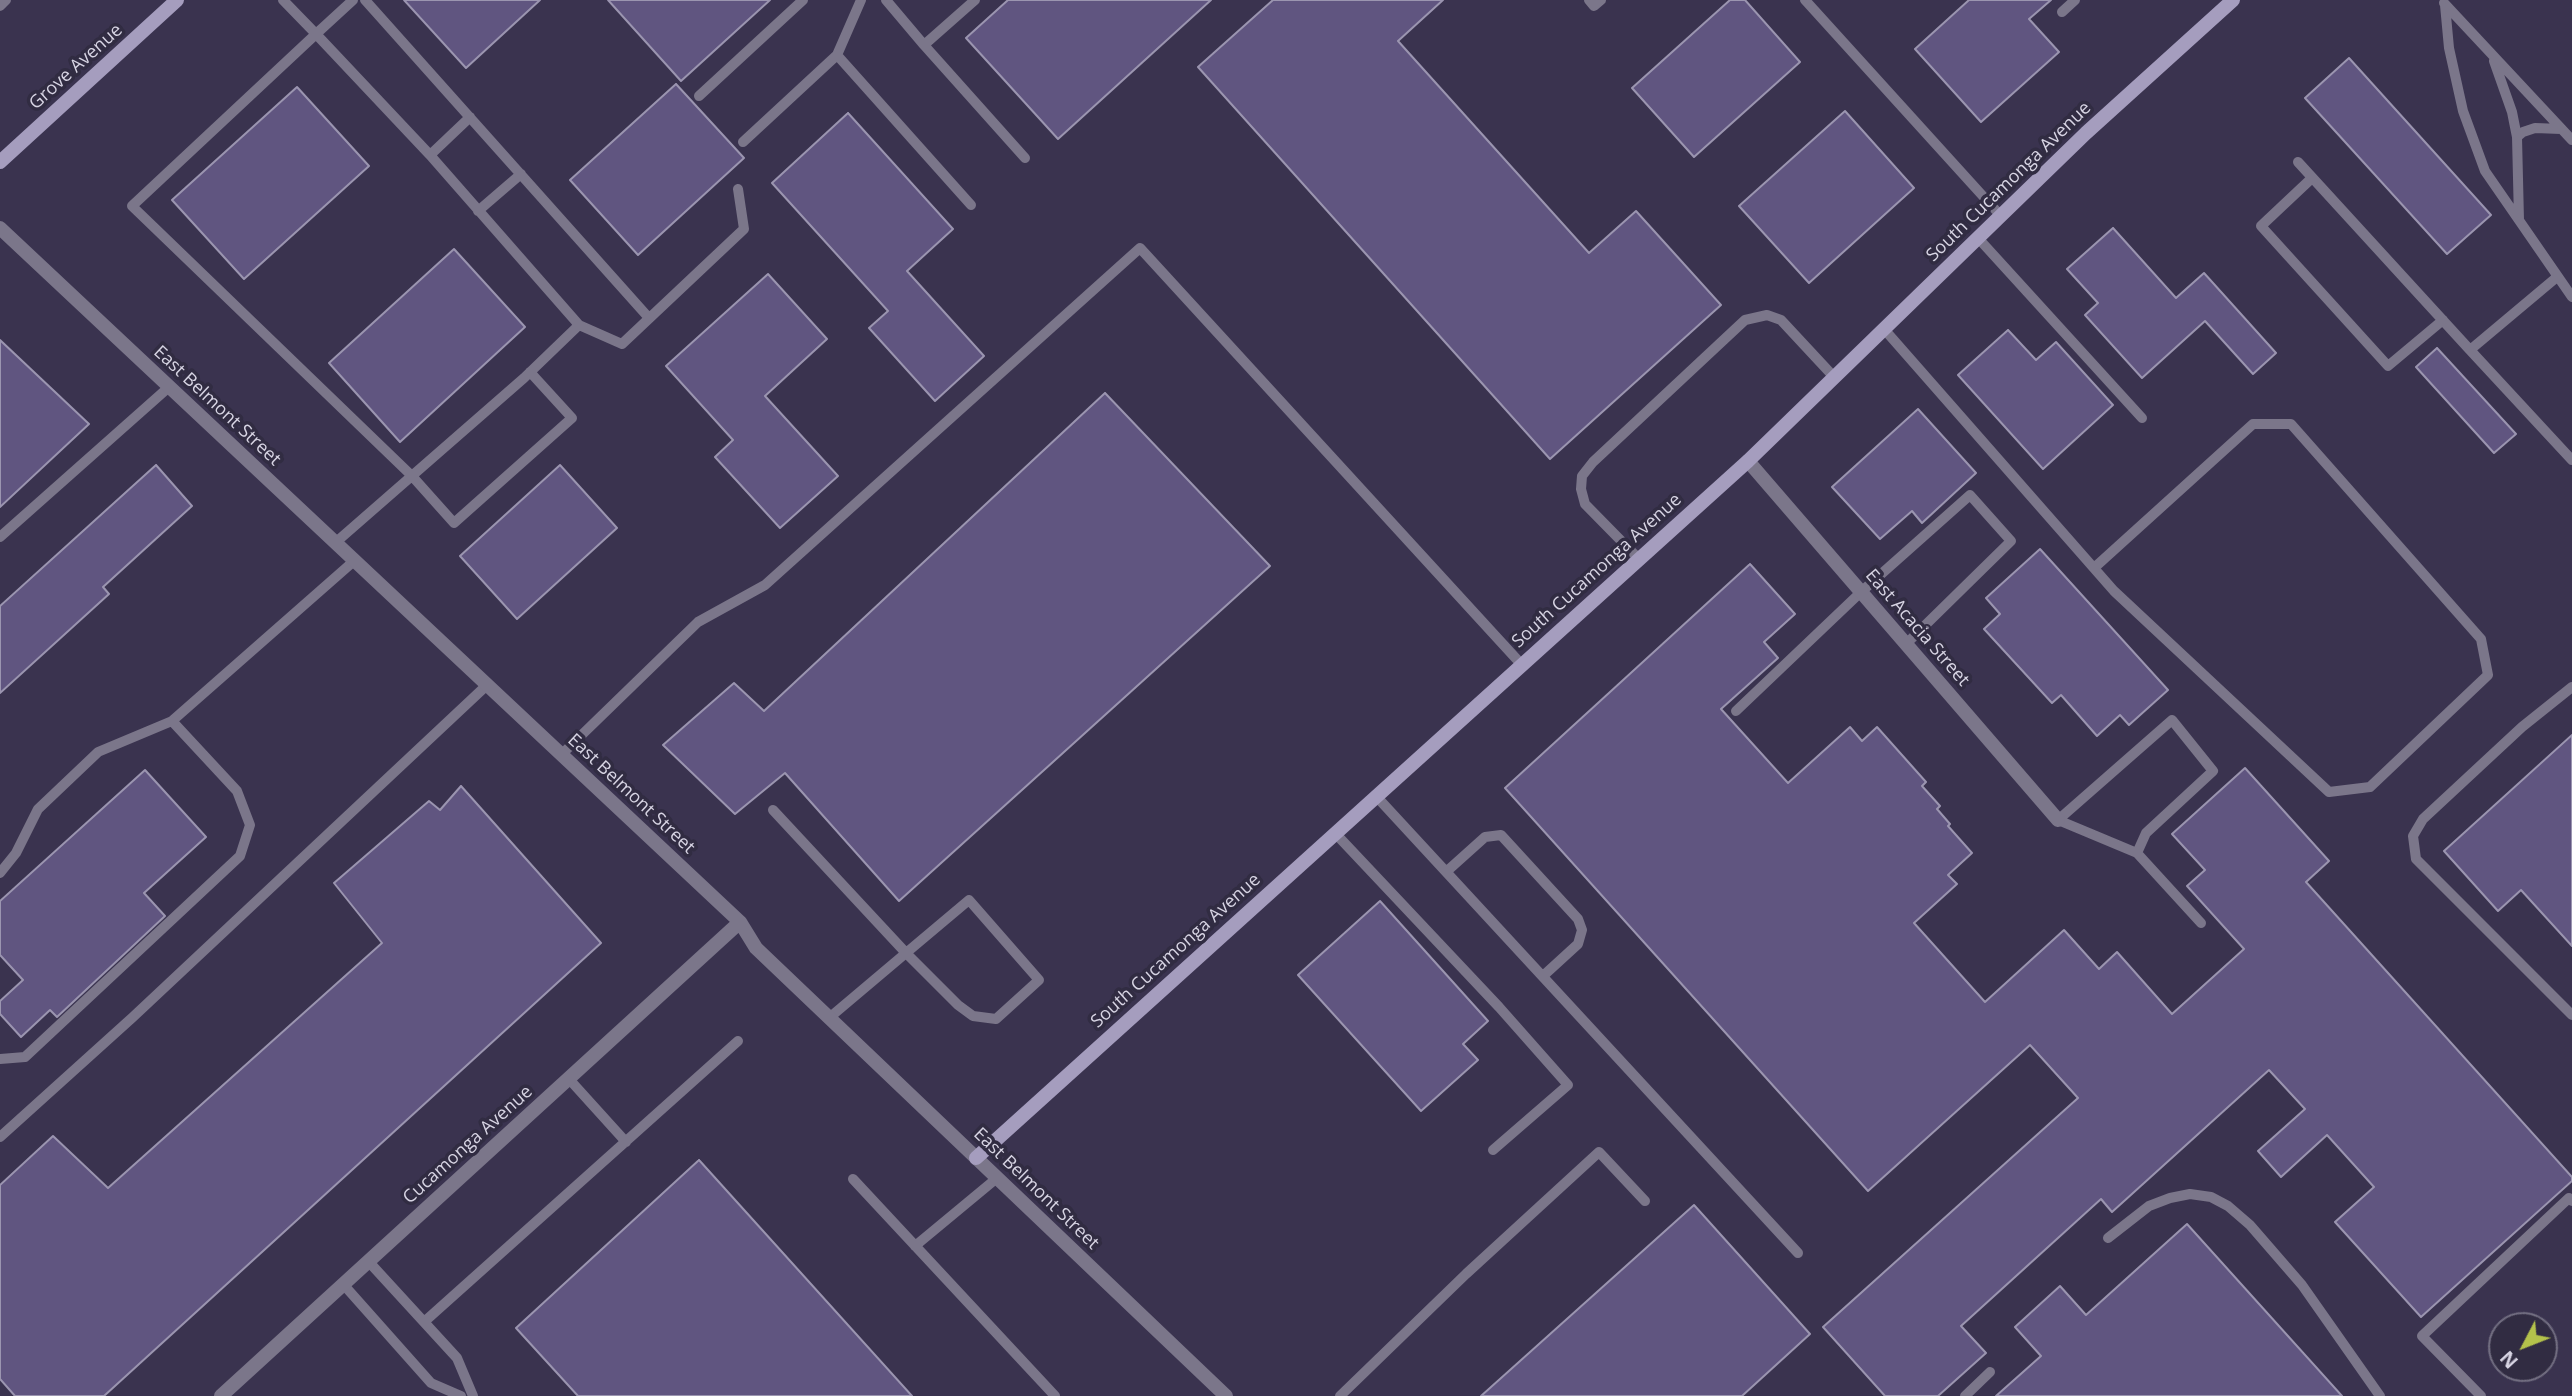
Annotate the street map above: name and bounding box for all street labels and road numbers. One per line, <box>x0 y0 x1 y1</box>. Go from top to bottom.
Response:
street label: Grove Avenue <box>25 20 127 114</box>
street label: South Cucamonga Avenue <box>1922 98 2096 266</box>
street label: East Belmont Street <box>149 342 285 470</box>
street label: South Cucamonga Avenue <box>1508 489 1686 653</box>
street label: East Acacia Street <box>1860 565 1974 691</box>
street label: East Belmont Street <box>563 730 699 858</box>
street label: South Cucamonga Avenue <box>1087 869 1265 1033</box>
street label: Cucamonga Avenue <box>399 1081 537 1209</box>
street label: East Belmont Street <box>969 1124 1103 1254</box>

